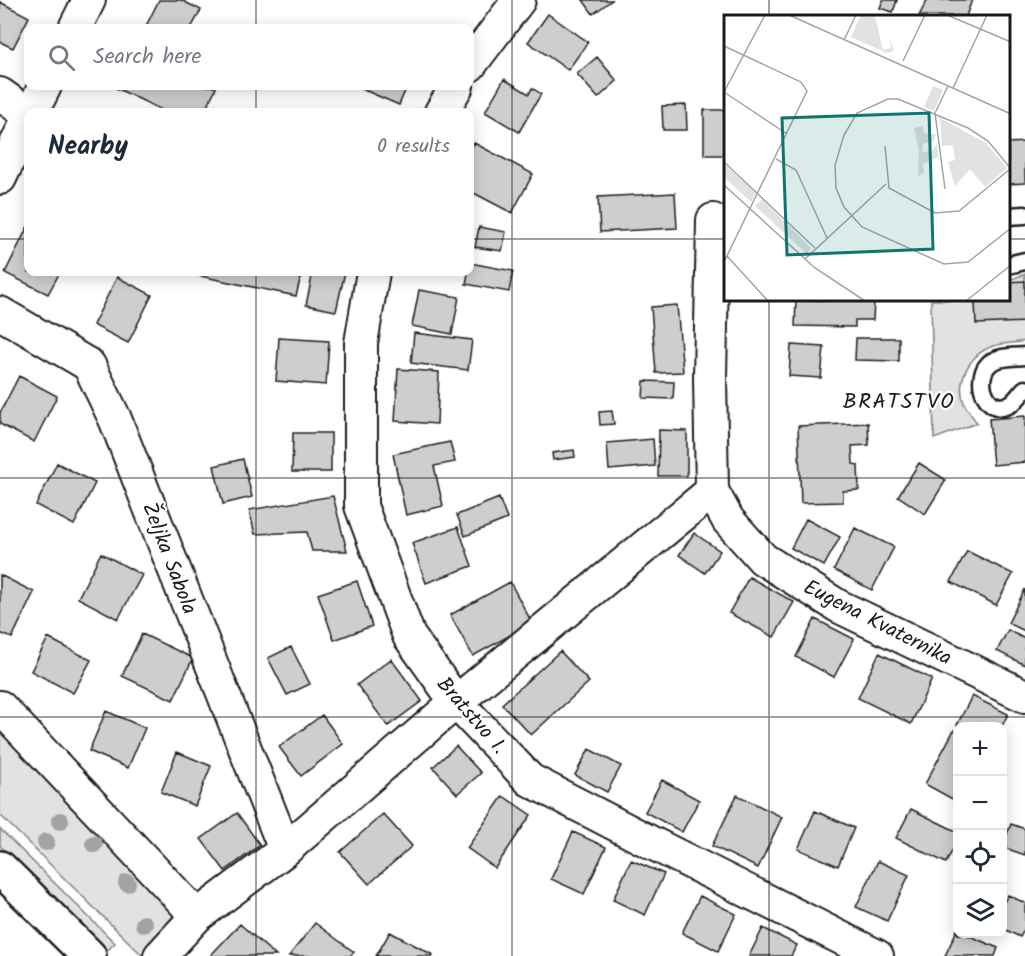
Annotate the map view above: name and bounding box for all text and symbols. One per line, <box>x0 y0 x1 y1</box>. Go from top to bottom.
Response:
inset map <box>724 15 1010 302</box>
search box <box>24 24 474 90</box>
text: Search here <box>93 40 201 75</box>
icon: search <box>45 41 78 74</box>
text: Nearby <box>48 126 128 168</box>
text: 0 results <box>377 131 450 163</box>
district label: BRATSTVO <box>843 385 955 420</box>
street label: Željka Sabola <box>132 498 205 619</box>
street label: Eugena Kvaternika <box>797 572 957 675</box>
street label: Bratstvo I. <box>428 670 514 762</box>
map controls <box>953 722 1007 938</box>
button: + <box>953 722 1007 776</box>
button: − <box>953 776 1007 830</box>
button: locate <box>953 830 1007 884</box>
button: layers <box>953 884 1007 938</box>

